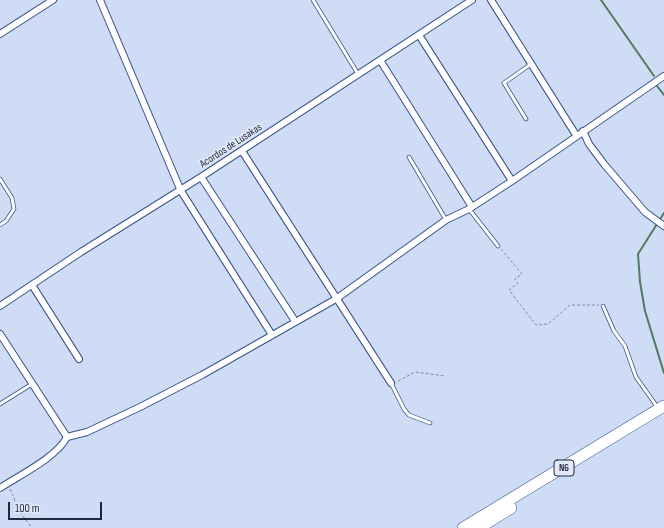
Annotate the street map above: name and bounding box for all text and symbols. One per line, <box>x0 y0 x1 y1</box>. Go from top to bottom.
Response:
street label: Acordos de Lusakas <box>197 121 265 171</box>
road number: N6 <box>554 460 574 476</box>
scale bar <box>10 494 104 520</box>
text: 100 m <box>15 501 40 516</box>

